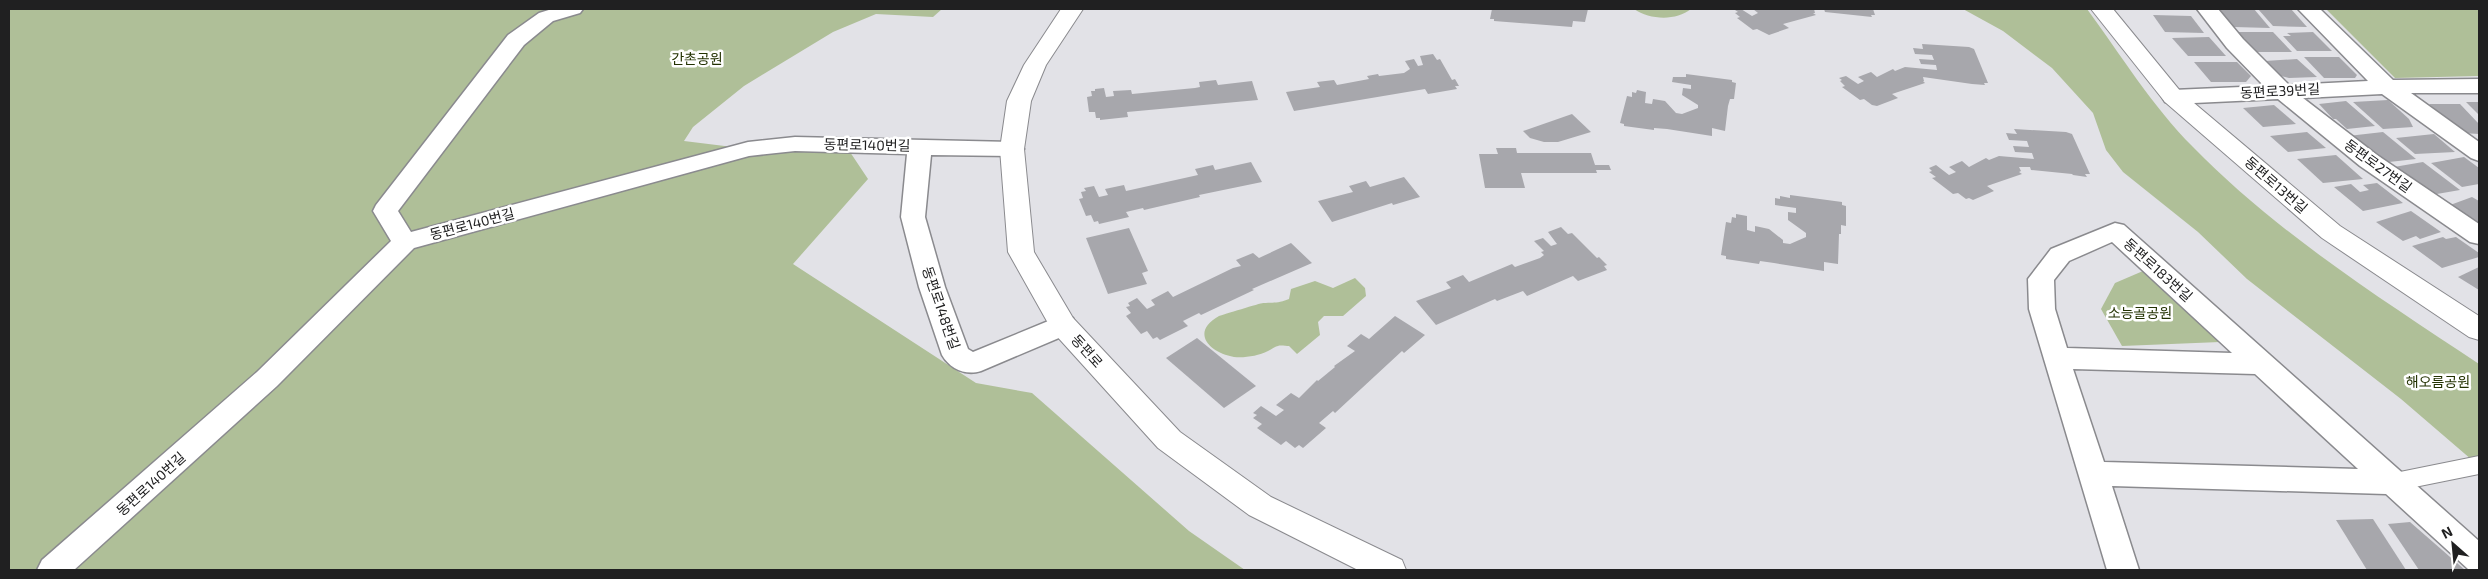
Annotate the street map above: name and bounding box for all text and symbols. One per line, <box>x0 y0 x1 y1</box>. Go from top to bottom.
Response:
park label: 간촌공원 <box>671 50 723 67</box>
street label: 동편로39번길 <box>2239 80 2320 101</box>
street label: 동편로140번길 <box>823 135 911 154</box>
street label: 동편로27번길 <box>2341 135 2415 196</box>
street label: 동편로13번길 <box>2241 153 2311 217</box>
street label: 동편로140번길 <box>428 204 516 243</box>
street label: 동편로183번길 <box>2121 234 2196 305</box>
street label: 동편로148번길 <box>919 264 964 352</box>
park label: 소능골공원 <box>2108 304 2172 321</box>
street label: 동편로 <box>1068 331 1107 371</box>
park label: 해오름공원 <box>2406 373 2470 390</box>
street label: 동편로140번길 <box>113 448 189 519</box>
north arrow <box>2428 519 2478 569</box>
text: N <box>2439 522 2455 542</box>

